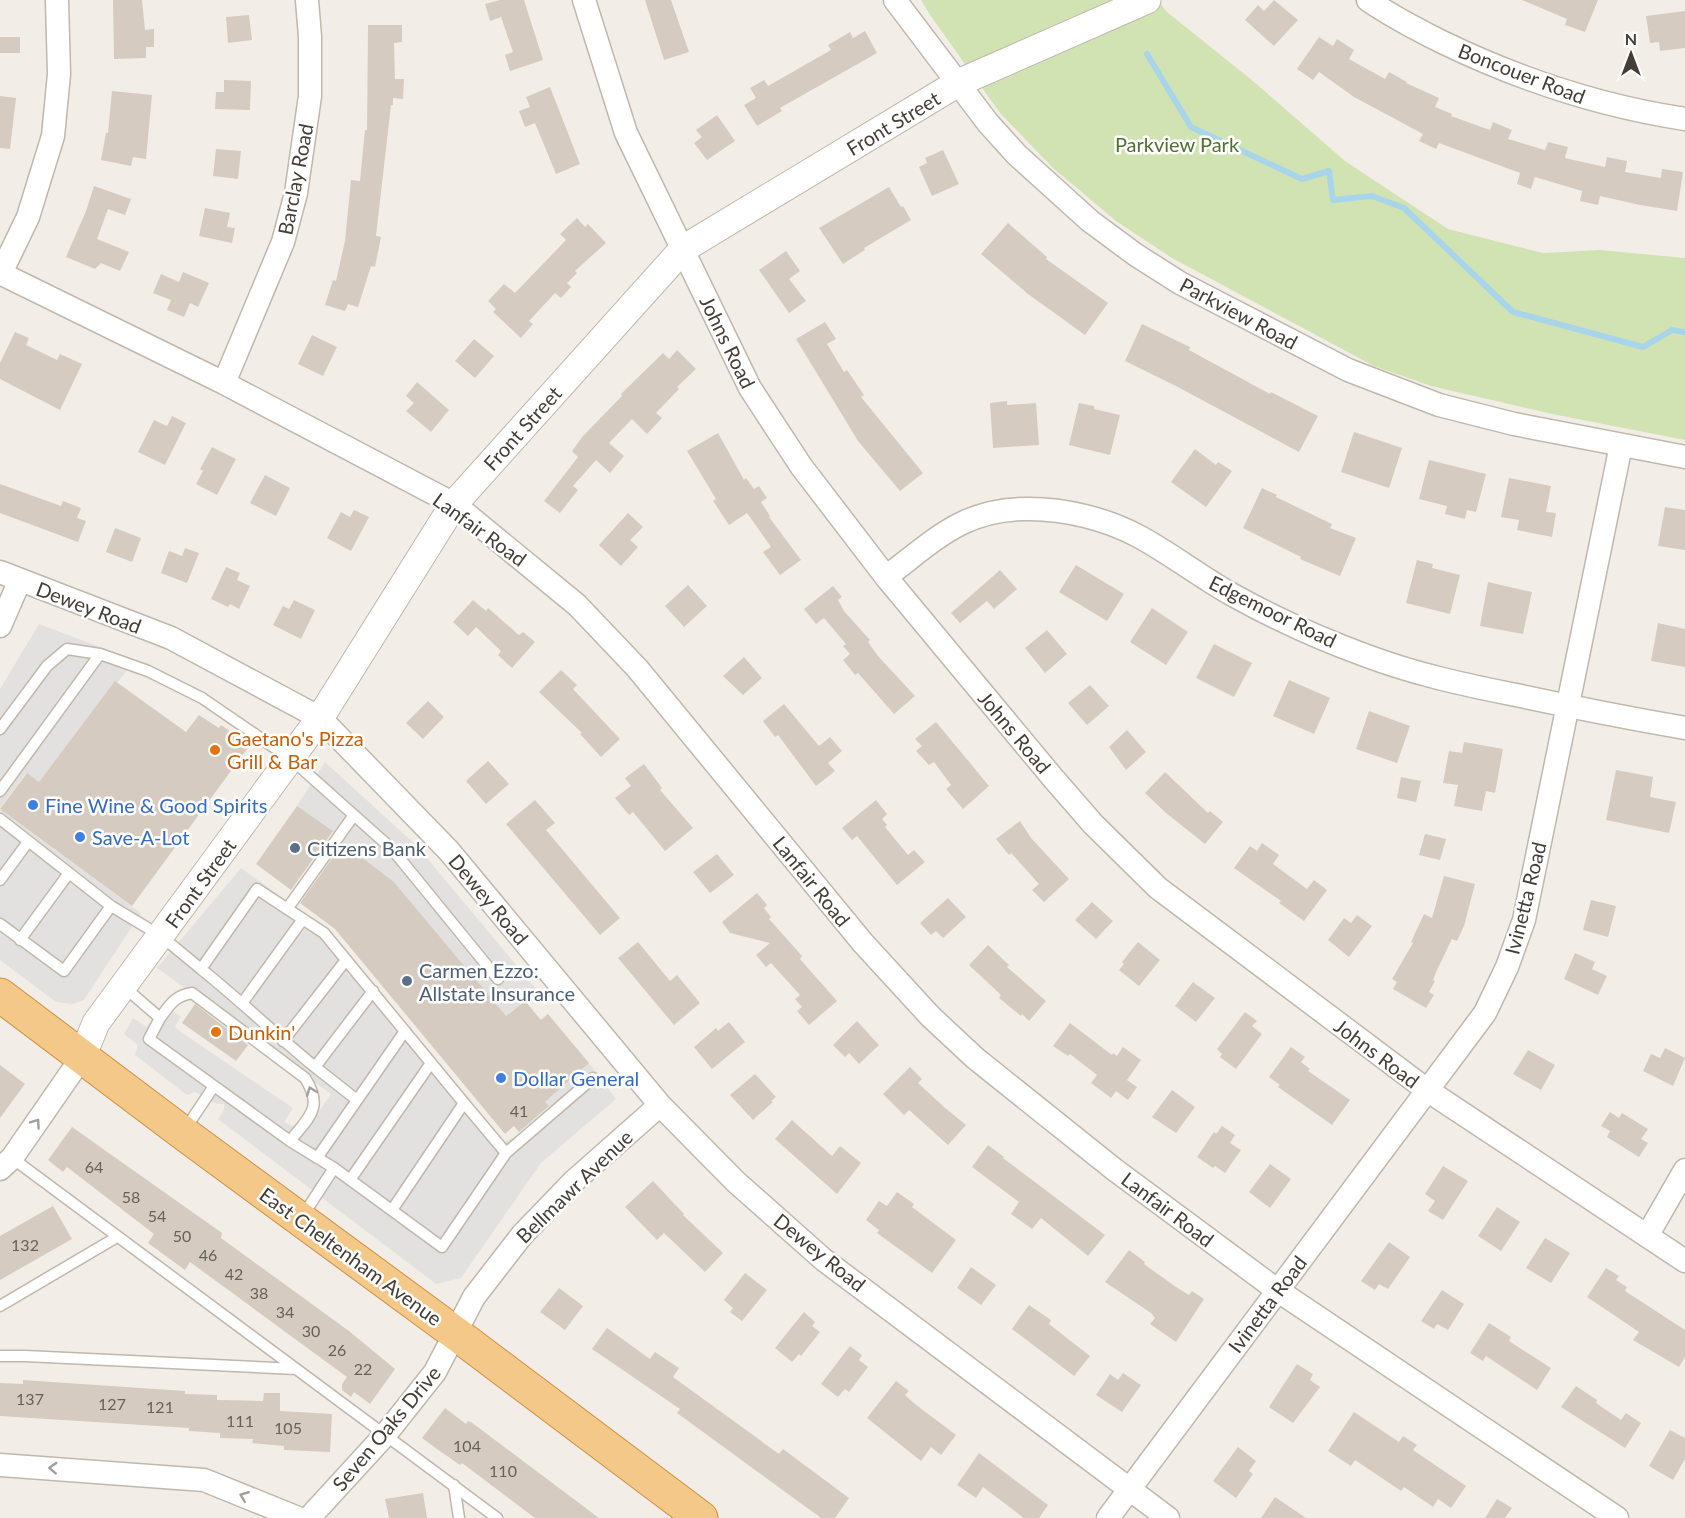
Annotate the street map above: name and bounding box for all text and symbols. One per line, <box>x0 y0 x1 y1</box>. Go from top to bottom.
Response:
north arrow <box>1601 24 1661 84</box>
text: N <box>1625 29 1637 48</box>
street label: Boncouer Road <box>1455 38 1589 108</box>
street label: Front Street <box>842 86 944 160</box>
street label: Barclay Road <box>272 121 318 237</box>
park label: Parkview Park <box>1115 132 1240 156</box>
street label: Parkview Road <box>1176 272 1302 354</box>
street label: Johns Road <box>695 292 761 392</box>
street label: Front Street <box>478 381 566 475</box>
street label: Lanfair Road <box>429 487 531 571</box>
street label: Edgemoor Road <box>1205 570 1341 652</box>
street label: Dewey Road <box>33 576 145 638</box>
street label: Johns Road <box>974 686 1056 778</box>
place label: Gaetano's Pizza Grill & Bar <box>227 726 364 773</box>
marker: Gaetano's Pizza Grill & Bar <box>208 743 222 757</box>
place label: Fine Wine & Good Spirits <box>45 793 267 817</box>
marker: Fine Wine & Good Spirits <box>26 798 40 812</box>
place label: Save-A-Lot <box>92 825 189 849</box>
marker: Save-A-Lot <box>73 830 87 844</box>
street label: Lanfair Road <box>768 831 856 931</box>
street label: Front Street <box>160 834 240 932</box>
place label: Citizens Bank <box>307 836 427 860</box>
street label: Ivinetta Road <box>1499 839 1551 957</box>
marker: Citizens Bank <box>288 841 302 855</box>
street label: Dewey Road <box>444 849 534 949</box>
place label: Carmen Ezzo: Allstate Insurance <box>419 958 575 1005</box>
marker: Carmen Ezzo: Allstate Insurance <box>400 974 414 988</box>
street label: Johns Road <box>1330 1013 1424 1093</box>
place label: Dunkin' <box>228 1020 295 1044</box>
marker: Dunkin' <box>209 1025 223 1039</box>
place label: Dollar General <box>513 1066 639 1090</box>
marker: Dollar General <box>494 1071 508 1085</box>
one-way arrow <box>306 1086 319 1097</box>
house number: 41 <box>510 1101 528 1120</box>
one-way arrow <box>29 1119 40 1130</box>
street label: Bellmawr Avenue <box>511 1124 637 1248</box>
house number: 64 <box>85 1157 103 1176</box>
street label: Lanfair Road <box>1117 1167 1219 1251</box>
street label: East Cheltenham Avenue <box>255 1182 447 1330</box>
house number: 58 <box>122 1187 140 1206</box>
house number: 54 <box>148 1206 166 1225</box>
street label: Dewey Road <box>769 1208 871 1296</box>
house number: 50 <box>173 1226 191 1245</box>
house number: 132 <box>11 1235 39 1254</box>
house number: 46 <box>199 1245 217 1264</box>
street label: Ivinetta Road <box>1223 1251 1311 1357</box>
house number: 42 <box>225 1264 243 1283</box>
house number: 38 <box>250 1283 268 1302</box>
house number: 34 <box>276 1302 294 1321</box>
house number: 30 <box>302 1321 320 1340</box>
house number: 26 <box>328 1340 346 1359</box>
house number: 22 <box>354 1359 372 1378</box>
street label: Seven Oaks Drive <box>327 1361 445 1495</box>
house number: 137 <box>16 1389 44 1408</box>
house number: 127 <box>98 1394 126 1413</box>
house number: 121 <box>146 1397 174 1416</box>
house number: 111 <box>226 1411 254 1430</box>
house number: 105 <box>274 1418 302 1437</box>
house number: 104 <box>453 1436 481 1455</box>
house number: 110 <box>489 1461 517 1480</box>
one-way arrow <box>48 1462 57 1475</box>
one-way arrow <box>239 1491 250 1503</box>

